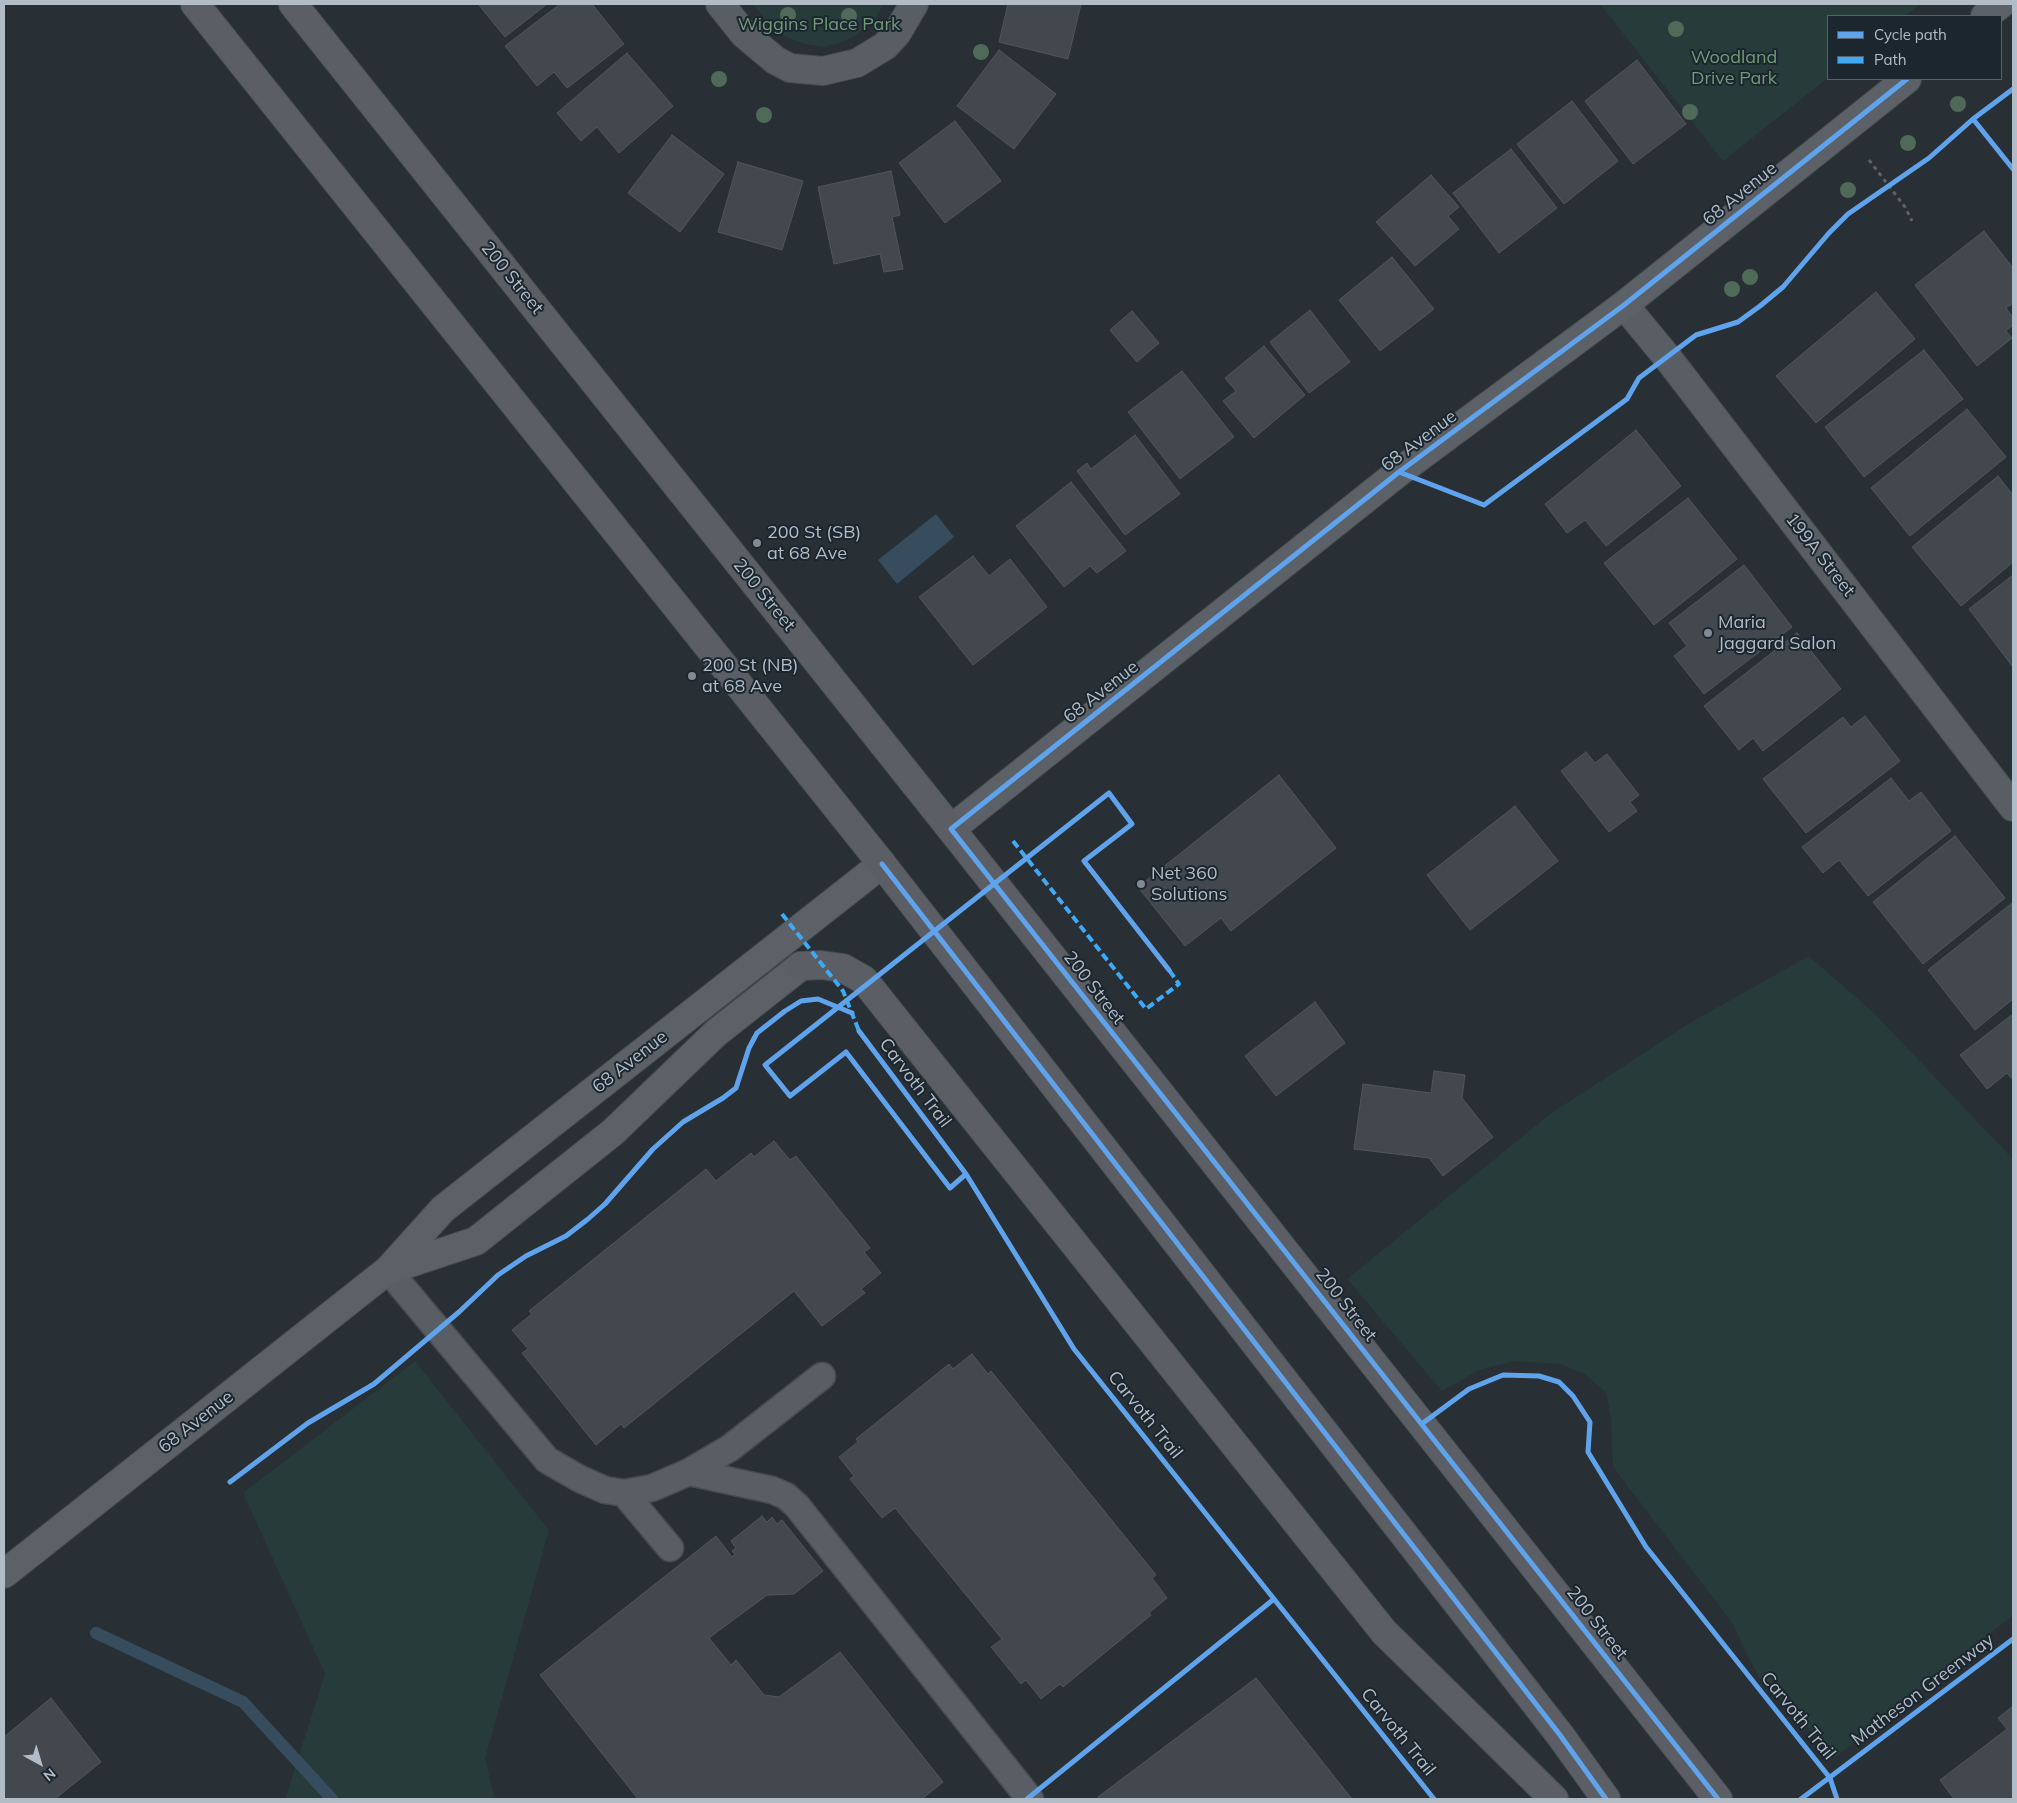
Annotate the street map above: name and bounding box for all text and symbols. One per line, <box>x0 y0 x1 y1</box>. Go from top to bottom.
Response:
park label: Wiggins Place Park <box>738 14 900 36</box>
legend <box>1827 15 2002 80</box>
text: Cycle path <box>1874 25 1947 44</box>
park label: Woodland Drive Park <box>1691 47 1777 90</box>
text: Path <box>1874 50 1906 69</box>
street label: 68 Avenue <box>1699 158 1781 230</box>
street label: 200 Street <box>476 237 548 319</box>
street label: 68 Avenue <box>1377 406 1461 476</box>
street label: 199A Street <box>1781 509 1859 601</box>
place label: 200 St (SB) at 68 Ave <box>767 522 861 564</box>
marker: 200 St (SB) at 68 Ave <box>751 537 763 549</box>
street label: 200 Street <box>728 554 800 636</box>
place label: Maria Jaggard Salon <box>1718 612 1836 654</box>
marker: Maria Jaggard Salon <box>1702 627 1714 639</box>
place label: 200 St (NB) at 68 Ave <box>702 655 798 698</box>
street label: 68 Avenue <box>1059 656 1143 728</box>
marker: 200 St (NB) at 68 Ave <box>686 670 698 682</box>
place label: Net 360 Solutions <box>1151 863 1227 906</box>
marker: Net 360 Solutions <box>1135 878 1147 890</box>
street label: 200 Street <box>1059 947 1129 1029</box>
street label: 68 Avenue <box>588 1026 672 1098</box>
street label: Carvoth Trail <box>874 1034 956 1132</box>
street label: 200 Street <box>1311 1264 1381 1346</box>
street label: Carvoth Trail <box>1103 1367 1187 1463</box>
street label: 68 Avenue <box>154 1386 238 1458</box>
street label: 200 Street <box>1562 1582 1632 1664</box>
street label: Matheson Greenway <box>1848 1629 1998 1751</box>
street label: Carvoth Trail <box>1756 1668 1840 1764</box>
street label: Carvoth Trail <box>1356 1684 1440 1780</box>
north arrow <box>15 1738 65 1788</box>
text: N <box>40 1764 59 1785</box>

